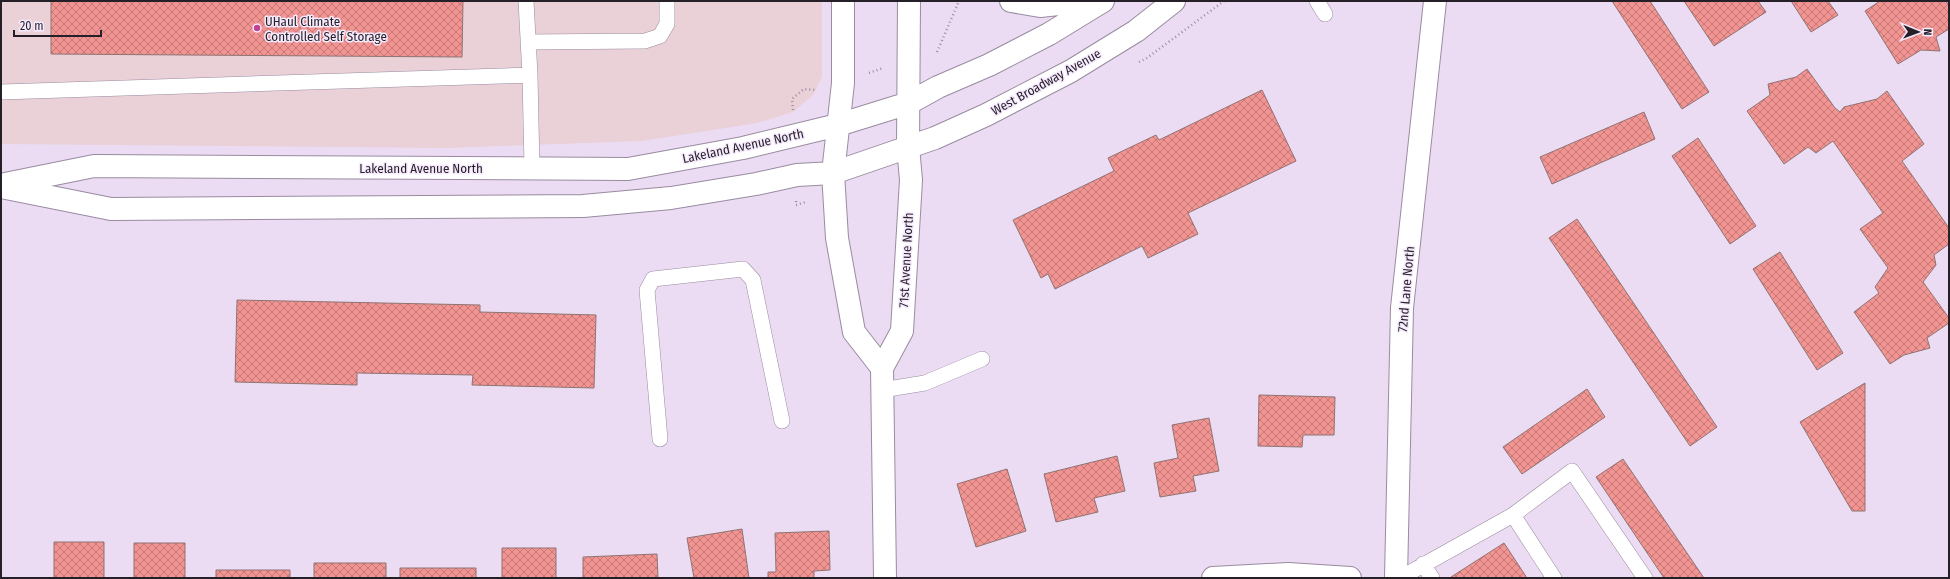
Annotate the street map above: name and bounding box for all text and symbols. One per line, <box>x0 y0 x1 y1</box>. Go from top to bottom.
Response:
scale bar <box>14 12 101 38</box>
north arrow <box>1898 12 1938 52</box>
place label: UHaul Climate Controlled Self Storage <box>265 14 387 44</box>
text: 20 m <box>20 19 44 33</box>
marker: UHaul Climate Controlled Self Storage <box>252 23 262 33</box>
text: N <box>1921 29 1934 36</box>
street label: West Broadway Avenue <box>989 46 1103 118</box>
street label: Lakeland Avenue North <box>681 126 805 166</box>
street label: Lakeland Avenue North <box>359 161 483 176</box>
street label: 71st Avenue North <box>896 212 916 308</box>
street label: 72nd Lane North <box>1395 245 1417 333</box>

